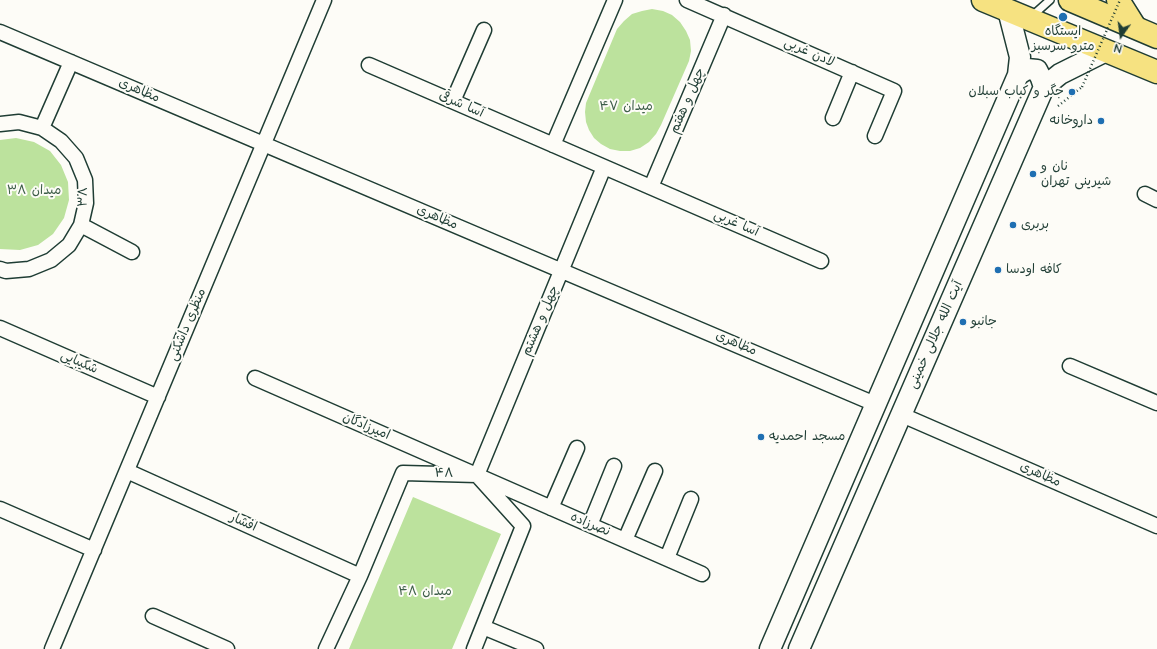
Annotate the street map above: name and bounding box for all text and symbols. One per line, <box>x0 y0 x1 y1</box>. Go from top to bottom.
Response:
marker: ایستگاه مترو سرسبز <box>1057 11 1069 23</box>
north arrow <box>1101 16 1141 56</box>
place label: ایستگاه مترو سرسبز <box>1032 24 1094 55</box>
street label: لادن غربی <box>782 35 836 71</box>
text: N <box>1113 40 1123 56</box>
street label: چهل و هفتم <box>667 66 709 136</box>
street label: مظاهری <box>116 75 162 107</box>
place label: جگر و کباب سبلان <box>969 84 1064 100</box>
marker: جگر و کباب سبلان <box>1067 87 1077 97</box>
street label: آسا شرقی <box>436 88 486 122</box>
park label: میدان ۴۷ <box>599 99 653 115</box>
place label: داروخانه <box>1050 113 1093 129</box>
marker: داروخانه <box>1096 116 1106 126</box>
place label: نان و شیرینی تهران <box>1041 159 1111 190</box>
marker: نان و شیرینی تهران <box>1028 169 1038 179</box>
park label: میدان ۳۸ <box>7 183 61 199</box>
street label: ۳۸ <box>76 187 92 207</box>
street label: مظاهری <box>414 202 460 234</box>
street label: آسا غربی <box>711 207 761 241</box>
place label: بربری <box>1021 217 1049 233</box>
marker: بربری <box>1008 220 1018 230</box>
place label: کافه اودسا <box>1006 262 1062 278</box>
marker: کافه اودسا <box>993 265 1003 275</box>
street label: آيت الله جلالى خمينى <box>905 279 967 391</box>
street label: چهل و هشتم <box>519 283 563 359</box>
street label: منظری داشکنی <box>166 287 210 363</box>
place label: جانبو <box>971 314 997 330</box>
marker: جانبو <box>958 317 968 327</box>
street label: مظاهری <box>713 328 759 360</box>
street label: شکیبایی <box>58 348 100 378</box>
street label: امیرزادگان <box>340 410 392 444</box>
place label: مسجد احمدیه <box>769 429 845 445</box>
marker: مسجد احمدیه <box>756 432 766 442</box>
street label: مظاهری <box>1017 459 1063 491</box>
street label: ۴۸ <box>434 466 454 482</box>
street label: افشار <box>227 510 259 536</box>
street label: نصرزاده <box>568 510 612 540</box>
park label: میدان ۴۸ <box>398 584 452 600</box>

